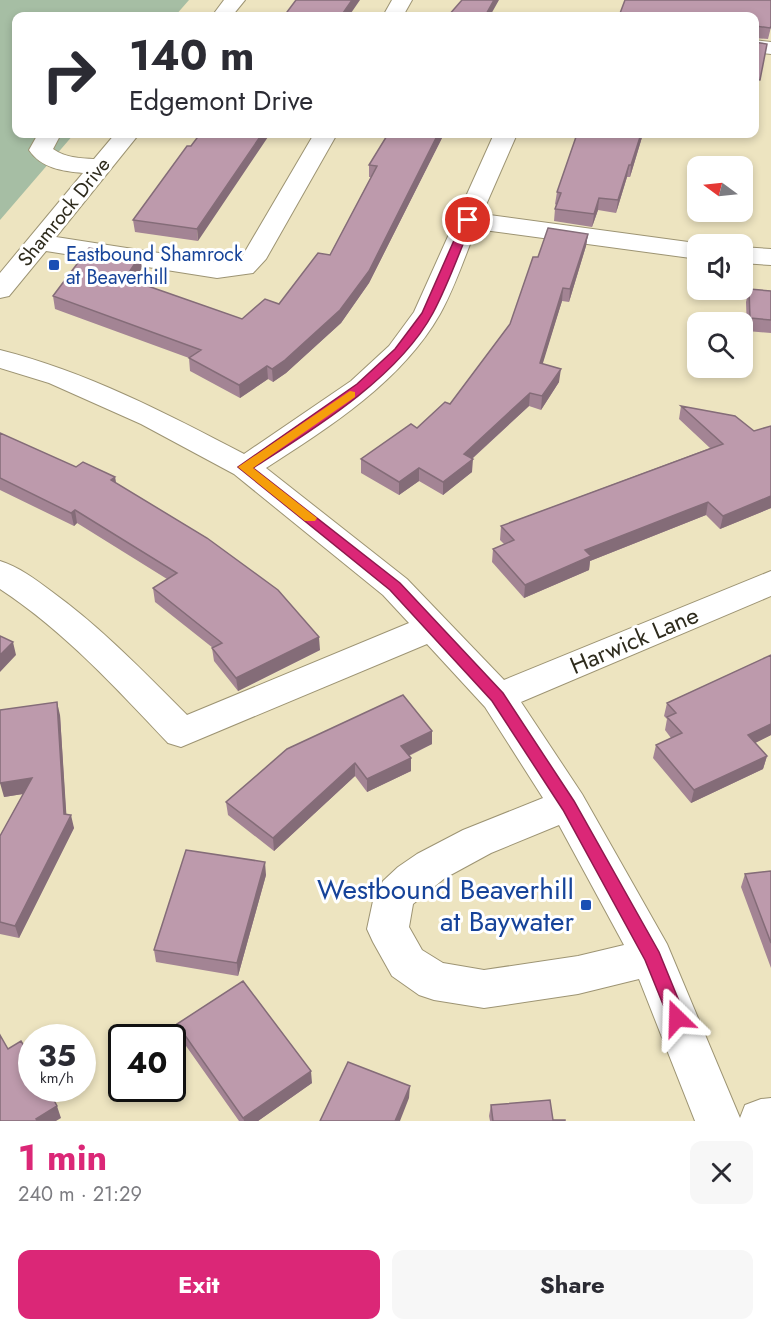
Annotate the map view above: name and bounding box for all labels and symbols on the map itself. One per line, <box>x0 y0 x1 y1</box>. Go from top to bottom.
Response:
street label: Shamrock Drive <box>11 151 117 273</box>
north arrow <box>687 156 753 222</box>
pin <box>442 194 493 245</box>
place label: Eastbound Shamrock at Beaverhill <box>66 240 243 292</box>
marker: Eastbound Shamrock at Beaverhill <box>47 258 61 272</box>
street label: Harwick Lane <box>564 597 704 683</box>
place label: Westbound Beaverhill at Baywater <box>317 869 574 942</box>
marker: Westbound Beaverhill at Baywater <box>579 898 593 912</box>
position arrow <box>645 986 709 1050</box>
speed limit sign: 40 <box>108 1024 186 1102</box>

